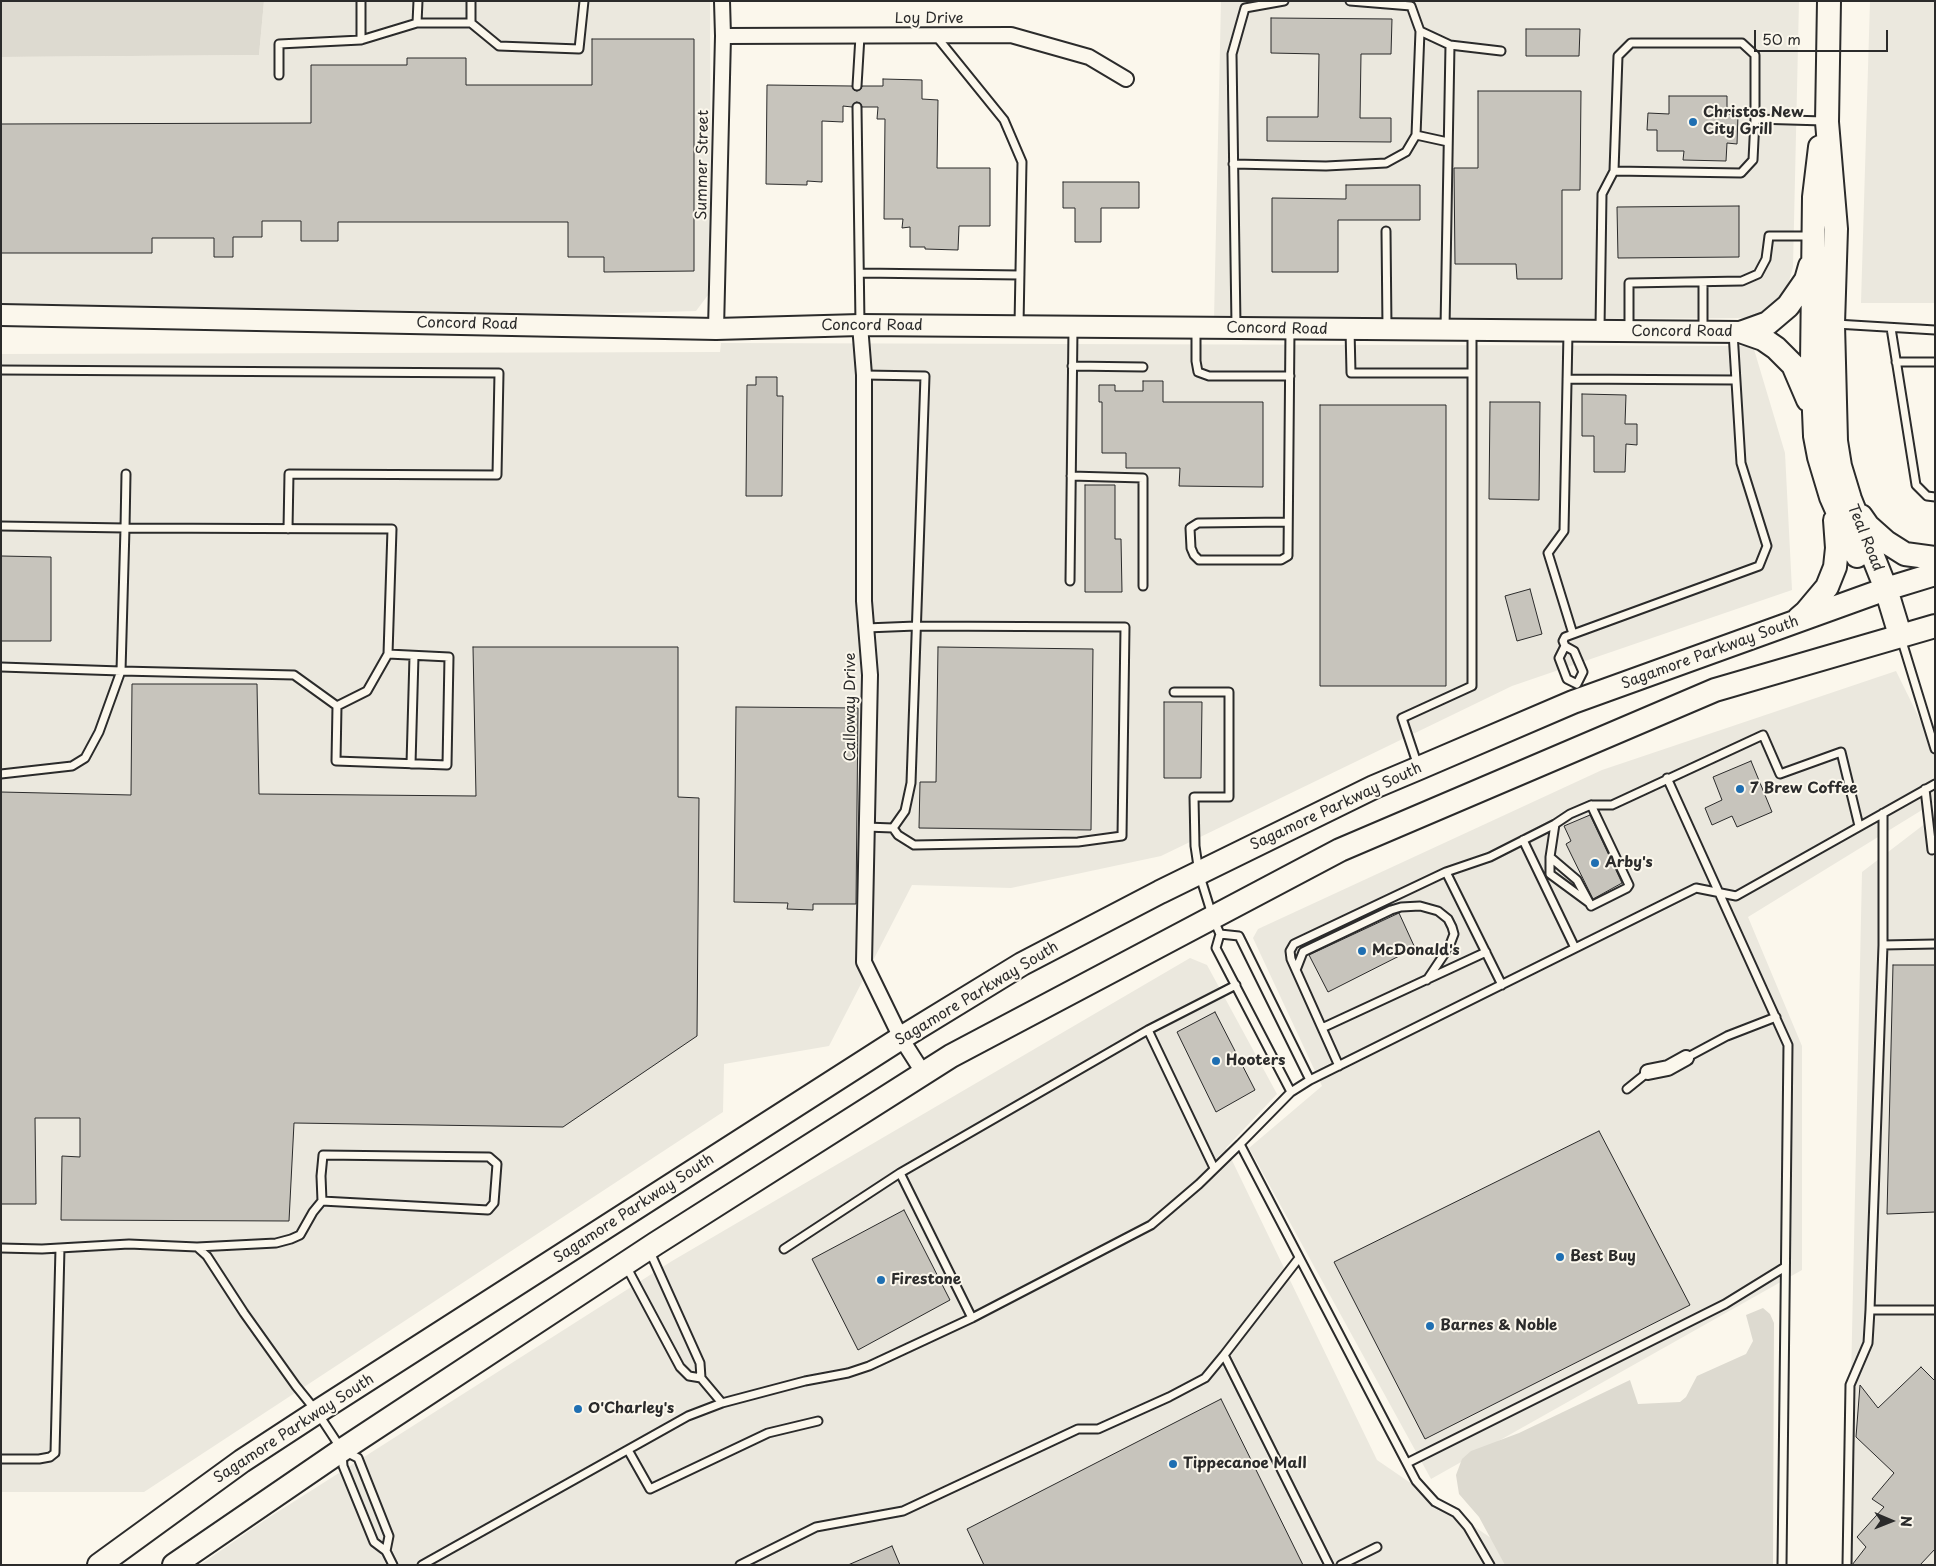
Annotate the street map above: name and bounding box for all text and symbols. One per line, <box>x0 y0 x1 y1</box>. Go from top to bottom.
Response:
street label: Loy Drive <box>894 10 964 28</box>
scale bar <box>1756 20 1890 52</box>
text: 50 m <box>1762 27 1801 50</box>
place label: Christos New City Grill <box>1703 104 1804 139</box>
street label: Summer Street <box>693 110 713 220</box>
marker: Christos New City Grill <box>1687 116 1699 128</box>
street label: Concord Road <box>416 314 518 334</box>
street label: Concord Road <box>821 317 923 335</box>
street label: Concord Road <box>1226 319 1328 339</box>
street label: Concord Road <box>1631 323 1733 341</box>
street label: Teal Road <box>1843 502 1887 574</box>
street label: Sagamore Parkway South <box>1619 613 1801 693</box>
street label: Calloway Drive <box>842 653 860 761</box>
street label: Sagamore Parkway South <box>1247 759 1425 855</box>
place label: 7 Brew Coffee <box>1750 780 1858 798</box>
marker: 7 Brew Coffee <box>1734 783 1746 795</box>
place label: Arby's <box>1605 854 1653 872</box>
marker: Arby's <box>1589 857 1601 869</box>
street label: Sagamore Parkway South <box>892 938 1062 1050</box>
place label: McDonald's <box>1372 942 1460 960</box>
marker: McDonald's <box>1356 945 1368 957</box>
place label: Hooters <box>1226 1052 1285 1070</box>
marker: Hooters <box>1210 1055 1222 1067</box>
street label: Sagamore Parkway South <box>551 1150 717 1268</box>
place label: Best Buy <box>1570 1248 1636 1266</box>
marker: Best Buy <box>1554 1251 1566 1263</box>
place label: Firestone <box>891 1271 961 1289</box>
marker: Firestone <box>875 1274 887 1286</box>
place label: Barnes & Noble <box>1440 1317 1557 1335</box>
marker: Barnes & Noble <box>1424 1320 1436 1332</box>
street label: Sagamore Parkway South <box>211 1370 377 1488</box>
place label: O'Charley's <box>588 1400 674 1418</box>
marker: O'Charley's <box>572 1403 584 1415</box>
place label: Tippecanoe Mall <box>1183 1455 1306 1473</box>
marker: Tippecanoe Mall <box>1167 1458 1179 1470</box>
north arrow <box>1866 1496 1916 1546</box>
text: N <box>1896 1516 1917 1527</box>

